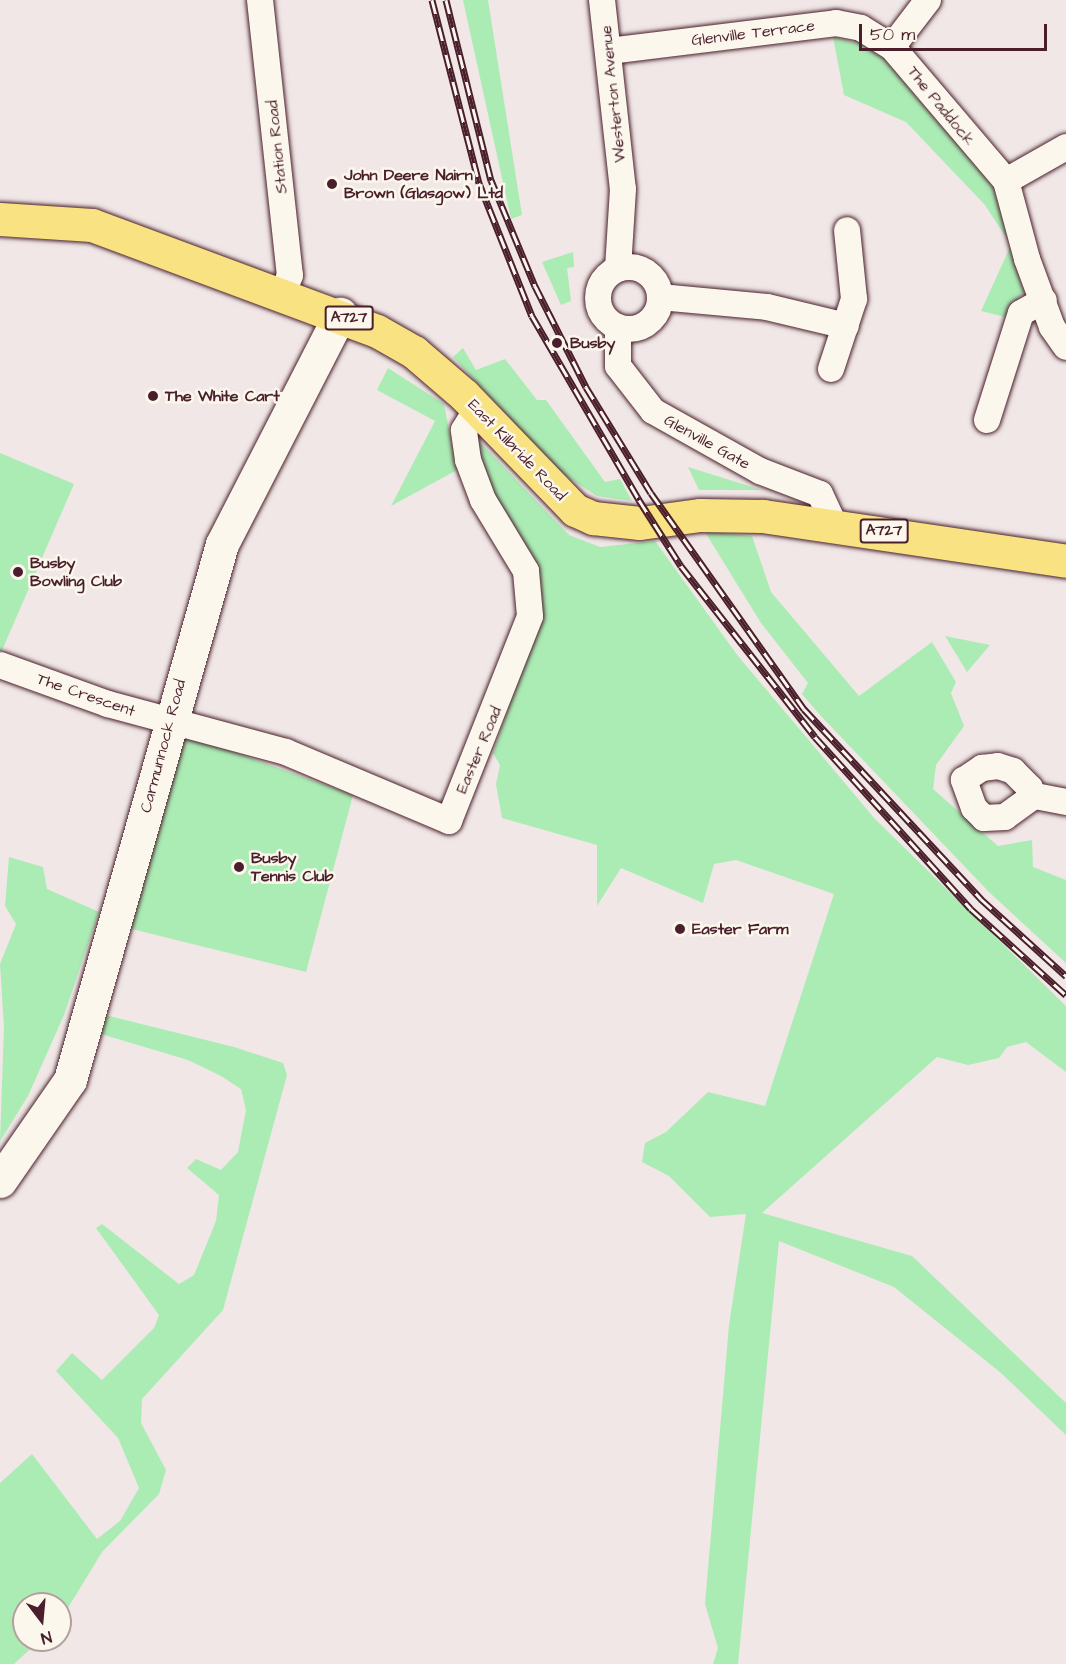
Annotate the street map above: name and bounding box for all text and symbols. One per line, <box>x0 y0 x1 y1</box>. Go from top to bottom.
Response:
scale bar <box>862 12 1050 50</box>
street label: Glenville Terrace <box>690 16 816 50</box>
text: 50 m <box>870 22 915 47</box>
street label: Westerton Avenue <box>596 25 630 163</box>
street label: The Paddock <box>903 62 979 150</box>
street label: Station Road <box>263 99 291 195</box>
place label: John Deere Nairn Brown (Glasgow) Ltd <box>344 165 503 203</box>
marker: John Deere Nairn Brown (Glasgow) Ltd <box>325 177 339 191</box>
road number: A727 <box>324 306 374 330</box>
place label: Busby <box>570 333 615 353</box>
marker: Busby <box>548 334 566 352</box>
place label: The White Cart <box>165 386 280 406</box>
marker: The White Cart <box>146 389 160 403</box>
street label: East Kilbride Road <box>464 395 570 505</box>
street label: Glenville Gate <box>661 410 753 474</box>
road number: A727 <box>858 519 910 543</box>
place label: Busby Bowling Club <box>30 553 122 591</box>
marker: Busby Bowling Club <box>11 565 25 579</box>
street label: The Crescent <box>34 669 138 721</box>
street label: Carmunnock Road <box>136 677 190 815</box>
street label: Easter Road <box>452 704 506 796</box>
place label: Busby Tennis Club <box>251 848 333 886</box>
marker: Busby Tennis Club <box>232 860 246 874</box>
place label: Easter Farm <box>692 919 788 939</box>
marker: Easter Farm <box>673 922 687 936</box>
north arrow <box>12 1592 72 1652</box>
text: N <box>39 1625 54 1649</box>

